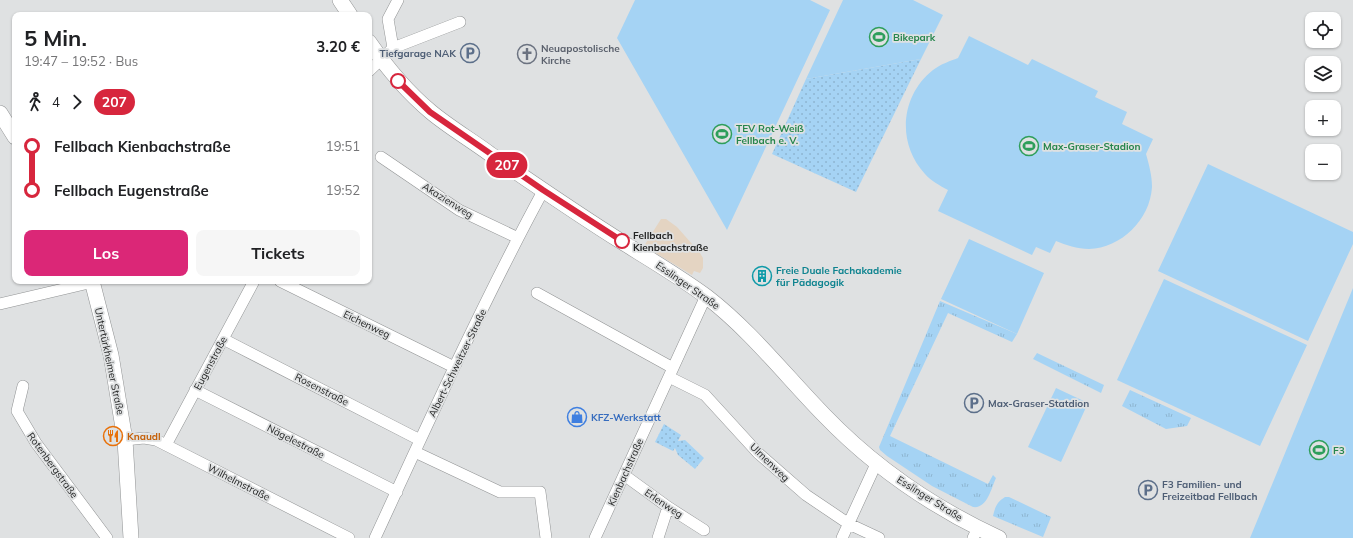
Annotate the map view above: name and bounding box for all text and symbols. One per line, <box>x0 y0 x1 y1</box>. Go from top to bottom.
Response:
map controls <box>1305 12 1341 180</box>
button: locate <box>1305 12 1341 48</box>
text: 5 Min. <box>24 24 87 52</box>
sports icon: Bikepark <box>868 26 890 48</box>
place label: Bikepark <box>893 31 936 44</box>
text: 3.20 € <box>316 37 360 56</box>
parking icon: Tiefgarage NAK <box>459 42 481 64</box>
place label: Neuapostolische Kirche <box>541 42 620 67</box>
church icon: Neuapostolische Kirche <box>516 43 538 65</box>
place label: Tiefgarage NAK <box>380 47 456 60</box>
text: 19:47 – 19:52 · Bus <box>24 53 138 69</box>
button: layers <box>1305 56 1341 92</box>
unlabelled marker <box>390 73 406 89</box>
icon: walk <box>24 91 46 113</box>
icon: forward <box>66 91 88 113</box>
text: 207 <box>102 93 127 111</box>
text: 4 <box>52 94 60 110</box>
button: + <box>1305 100 1341 136</box>
place label: TEV Rot-Weiß Fellbach e. V. <box>736 122 804 147</box>
sports icon: TEV Rot-Weiß Fellbach e. V. <box>711 123 733 145</box>
sports icon: Max-Graser-Stadion <box>1018 135 1040 157</box>
text: Fellbach Kienbachstraße <box>54 137 231 156</box>
text: 19:51 <box>326 138 360 154</box>
place label: Max-Graser-Stadion <box>1043 140 1141 153</box>
button: − <box>1305 144 1341 180</box>
line badge: 207 <box>484 152 530 178</box>
text: 207 <box>494 156 520 174</box>
street label: Akazienweg <box>420 180 476 221</box>
text: Fellbach Eugenstraße <box>54 181 209 200</box>
text: 19:52 <box>326 182 360 198</box>
place label: Fellbach Kienbachstraße <box>633 229 709 254</box>
button: Los <box>24 230 188 276</box>
button: Tickets <box>196 230 360 276</box>
marker: Fellbach Kienbachstraße <box>614 233 630 249</box>
street label: Esslinger Straße <box>653 259 722 312</box>
place label: Freie Duale Fachakademie für Pädagogik <box>776 264 902 289</box>
building icon: Freie Duale Fachakademie für Pädagogik <box>751 265 773 287</box>
street label: Untertürkheimer Straße <box>92 306 127 416</box>
street label: Albert-Schweitzer-Straße <box>426 307 489 419</box>
street label: Eichenweg <box>341 308 392 341</box>
street label: Eugenstraße <box>191 334 230 392</box>
street label: Rosenstraße <box>293 370 351 409</box>
parking icon: Max-Graser-Statdion <box>963 392 985 414</box>
place label: Max-Graser-Statdion <box>988 397 1089 410</box>
shop icon: KFZ-Werkstatt <box>566 406 588 428</box>
place label: KFZ-Werkstatt <box>591 411 661 424</box>
street label: Nägelestraße <box>265 421 327 461</box>
restaurant icon: Knaudl <box>102 425 124 447</box>
street label: Rotenbergstraße <box>24 430 81 501</box>
place label: Knaudl <box>127 430 161 443</box>
street label: Kienbachstraße <box>605 436 646 508</box>
sports icon: F3 <box>1308 439 1330 461</box>
street label: Ulmenweg <box>747 440 792 484</box>
place label: F3 <box>1333 444 1345 457</box>
street label: Wilhelmstraße <box>205 461 272 504</box>
street label: Esslinger Straße <box>894 473 965 524</box>
place label: F3 Familien- und Freizeitbad Fellbach <box>1162 478 1258 503</box>
parking icon: F3 Familien- und Freizeitbad Fellbach <box>1137 479 1159 501</box>
street label: Erlenweg <box>642 486 685 521</box>

